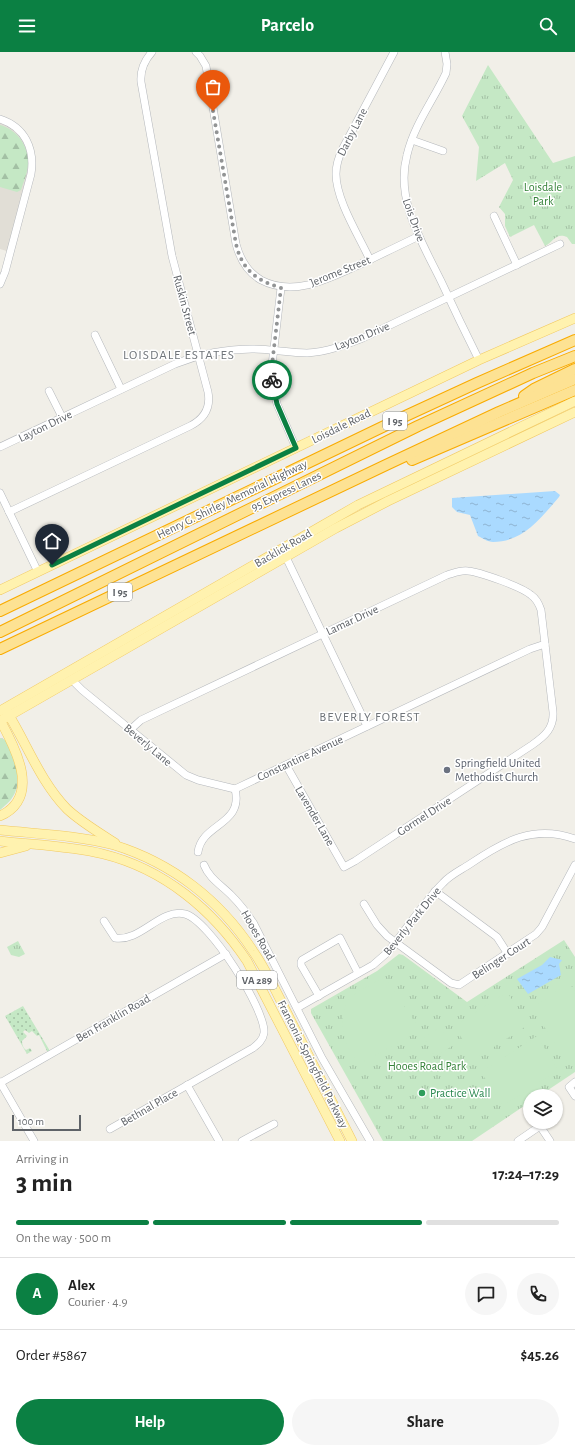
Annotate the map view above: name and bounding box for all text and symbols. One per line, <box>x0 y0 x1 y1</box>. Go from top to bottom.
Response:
icon: menu <box>16 15 38 37</box>
icon: search <box>537 15 559 37</box>
text: Parcelo <box>261 17 314 35</box>
pin <box>196 70 230 111</box>
icon: bag <box>202 76 224 98</box>
street label: Darby Lane <box>335 106 370 158</box>
park label: Loisdale Park <box>524 181 562 207</box>
street label: Lois Drive <box>401 197 427 243</box>
street label: Jerome Street <box>308 253 372 289</box>
street label: Ruskin Street <box>171 274 199 337</box>
street label: Layton Drive <box>333 320 392 353</box>
district label: LOISDALE ESTATES <box>123 349 235 362</box>
courier <box>252 360 292 400</box>
icon: bike <box>261 369 283 391</box>
street label: Loisdale Road <box>310 407 372 445</box>
street label: Layton Drive <box>16 408 74 445</box>
road number: I 95 <box>383 412 407 430</box>
street label: Henry G. Shirley Memorial Highway <box>155 457 309 542</box>
street label: 95 Express Lanes <box>249 469 323 513</box>
pin <box>35 524 69 565</box>
street label: Backlick Road <box>252 527 314 569</box>
icon: home <box>41 530 63 552</box>
road number: I 95 <box>108 583 132 601</box>
street label: Lamar Drive <box>324 603 380 637</box>
district label: BEVERLY FOREST <box>319 711 421 724</box>
street label: Beverly Lane <box>121 722 174 769</box>
street label: Constantine Avenue <box>255 733 345 783</box>
place label: Springfield United Methodist Church <box>455 757 541 783</box>
marker: Springfield United Methodist Church <box>442 765 452 775</box>
street label: Lavender Lane <box>293 784 337 848</box>
street label: Gormel Drive <box>395 794 453 838</box>
street label: Beverly Park Drive <box>381 885 444 958</box>
street label: Hooes Road <box>239 908 277 962</box>
street label: Belinger Court <box>470 935 532 981</box>
road number: VA 289 <box>237 971 277 989</box>
street label: Ben Franklin Road <box>74 992 152 1044</box>
street label: Franconia-Springfield Parkway <box>275 998 351 1130</box>
park label: Hooes Road Park <box>388 1060 467 1072</box>
street label: Bethnal Place <box>119 1086 179 1128</box>
place label: Practice Wall <box>430 1087 490 1099</box>
marker: Practice Wall <box>417 1088 427 1098</box>
map controls <box>523 1089 563 1129</box>
button: layers <box>523 1089 563 1129</box>
scale bar <box>12 1113 81 1132</box>
text: 100 m <box>18 1116 44 1127</box>
text: Arriving in <box>16 1153 69 1166</box>
text: 17:24–17:29 <box>493 1167 559 1182</box>
text: 3 min <box>16 1170 73 1196</box>
text: On the way · 500 m <box>16 1232 111 1245</box>
button: chat <box>465 1273 507 1315</box>
button: phone <box>517 1273 559 1315</box>
text: Alex <box>68 1278 95 1293</box>
text: A <box>32 1286 42 1301</box>
text: Courier · 4.9 <box>68 1296 128 1309</box>
text: Order #5867 <box>16 1348 87 1363</box>
text: $45.26 <box>520 1348 559 1363</box>
button: Help <box>16 1399 284 1445</box>
button: Share <box>292 1399 559 1445</box>

